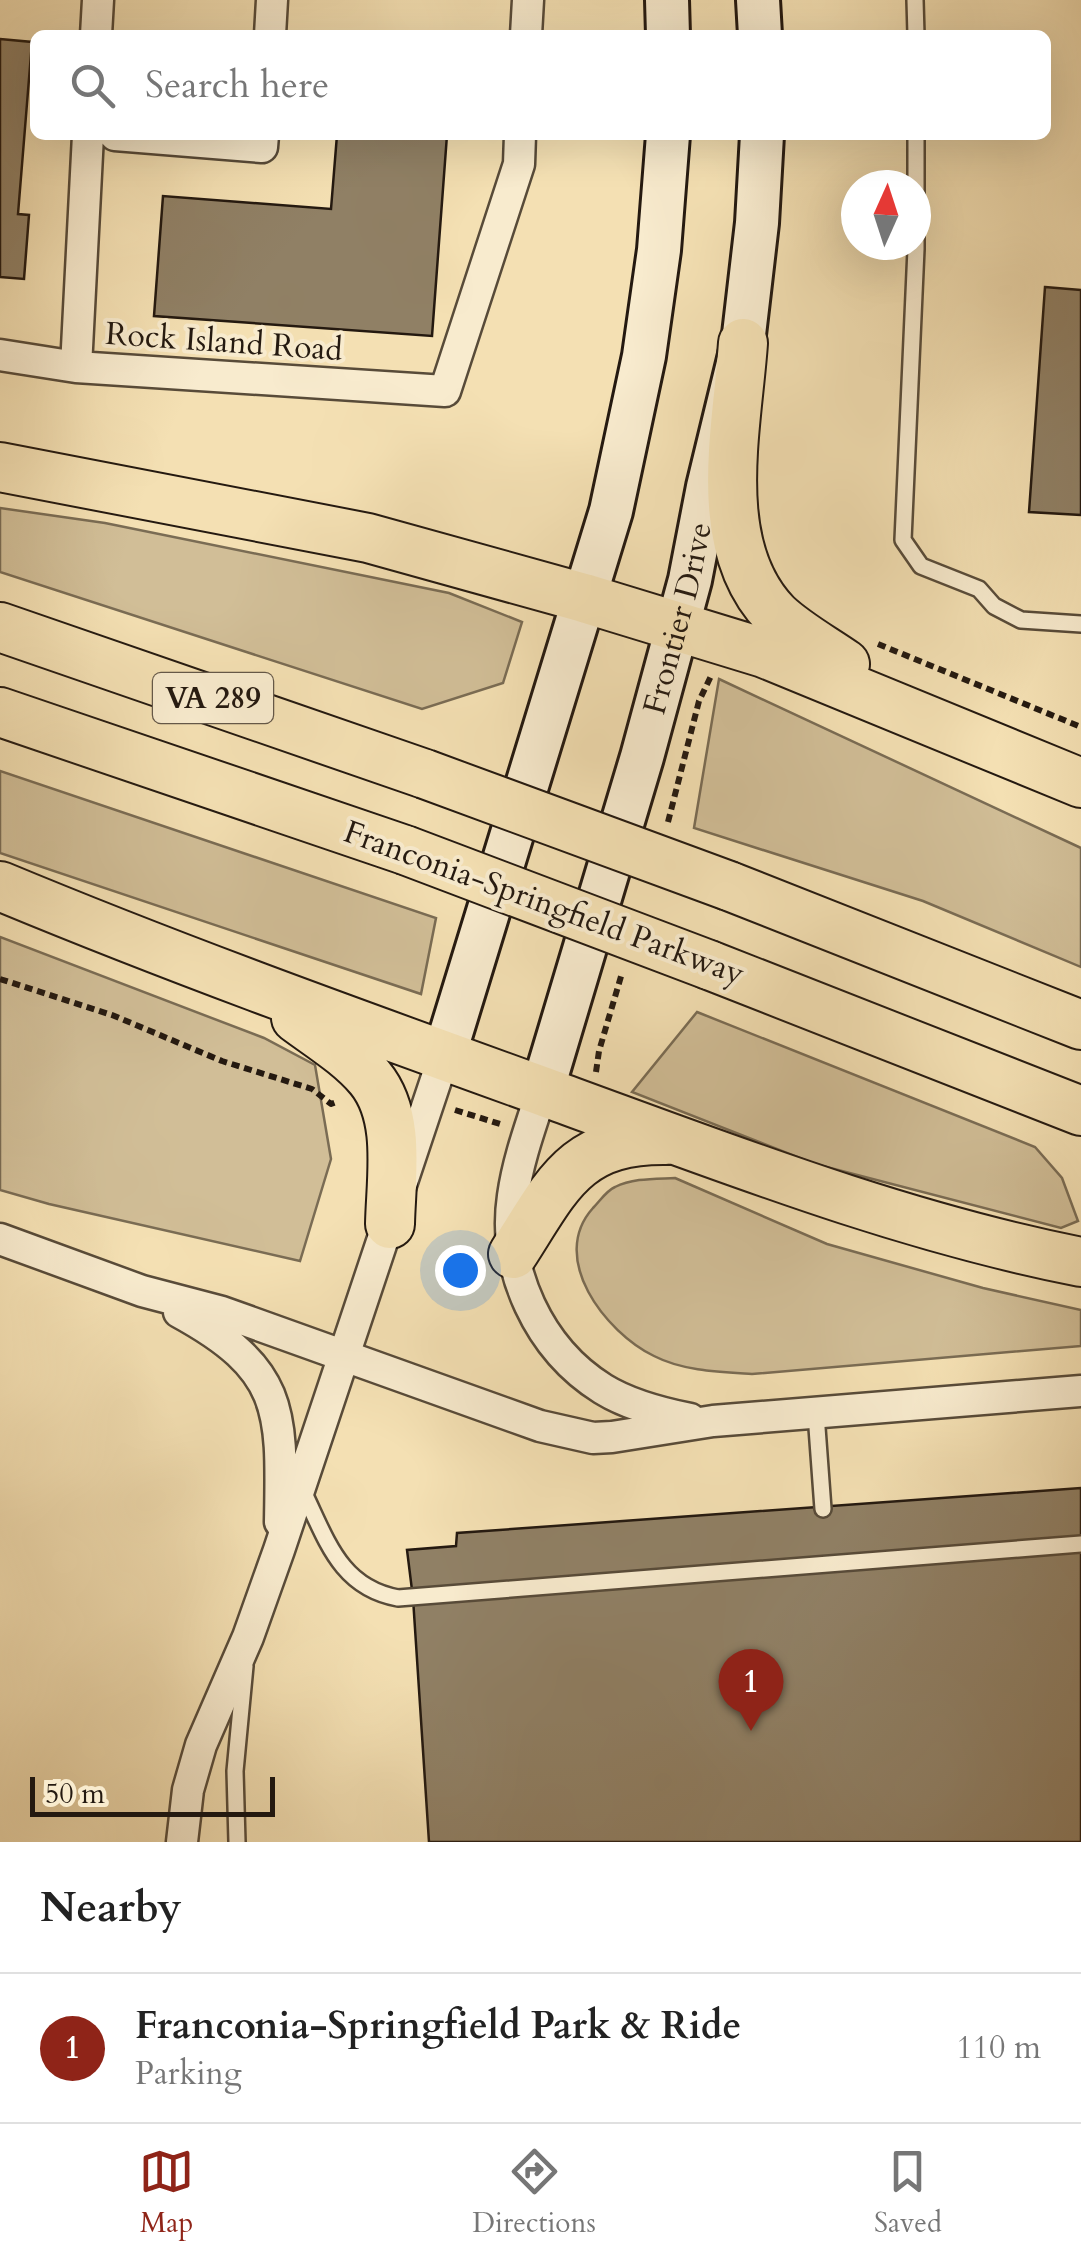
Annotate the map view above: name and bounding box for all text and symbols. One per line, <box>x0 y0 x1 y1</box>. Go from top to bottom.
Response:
search box <box>30 30 1051 140</box>
icon: search <box>65 58 120 113</box>
text: Search here <box>145 59 329 111</box>
north arrow <box>841 170 931 260</box>
street label: Rock Island Road <box>104 312 344 372</box>
street label: Frontier Drive <box>633 519 723 719</box>
road number: VA 289 <box>153 673 273 723</box>
street label: Franconia-Springfield Parkway <box>338 810 750 996</box>
your location <box>435 1245 486 1296</box>
pin: 1 <box>718 1648 784 1731</box>
scale bar <box>30 1772 275 1816</box>
text: 50 m <box>45 1775 105 1813</box>
text: Nearby <box>40 1879 182 1936</box>
text: Franconia-Springfield Park & Ride <box>135 2000 741 2052</box>
text: 1 <box>64 2026 81 2070</box>
text: 110 m <box>956 2026 1041 2070</box>
text: Parking <box>135 2052 242 2096</box>
tab: Map <box>139 2144 194 2242</box>
tab: Directions <box>472 2144 596 2242</box>
tab: Saved <box>874 2144 942 2242</box>

